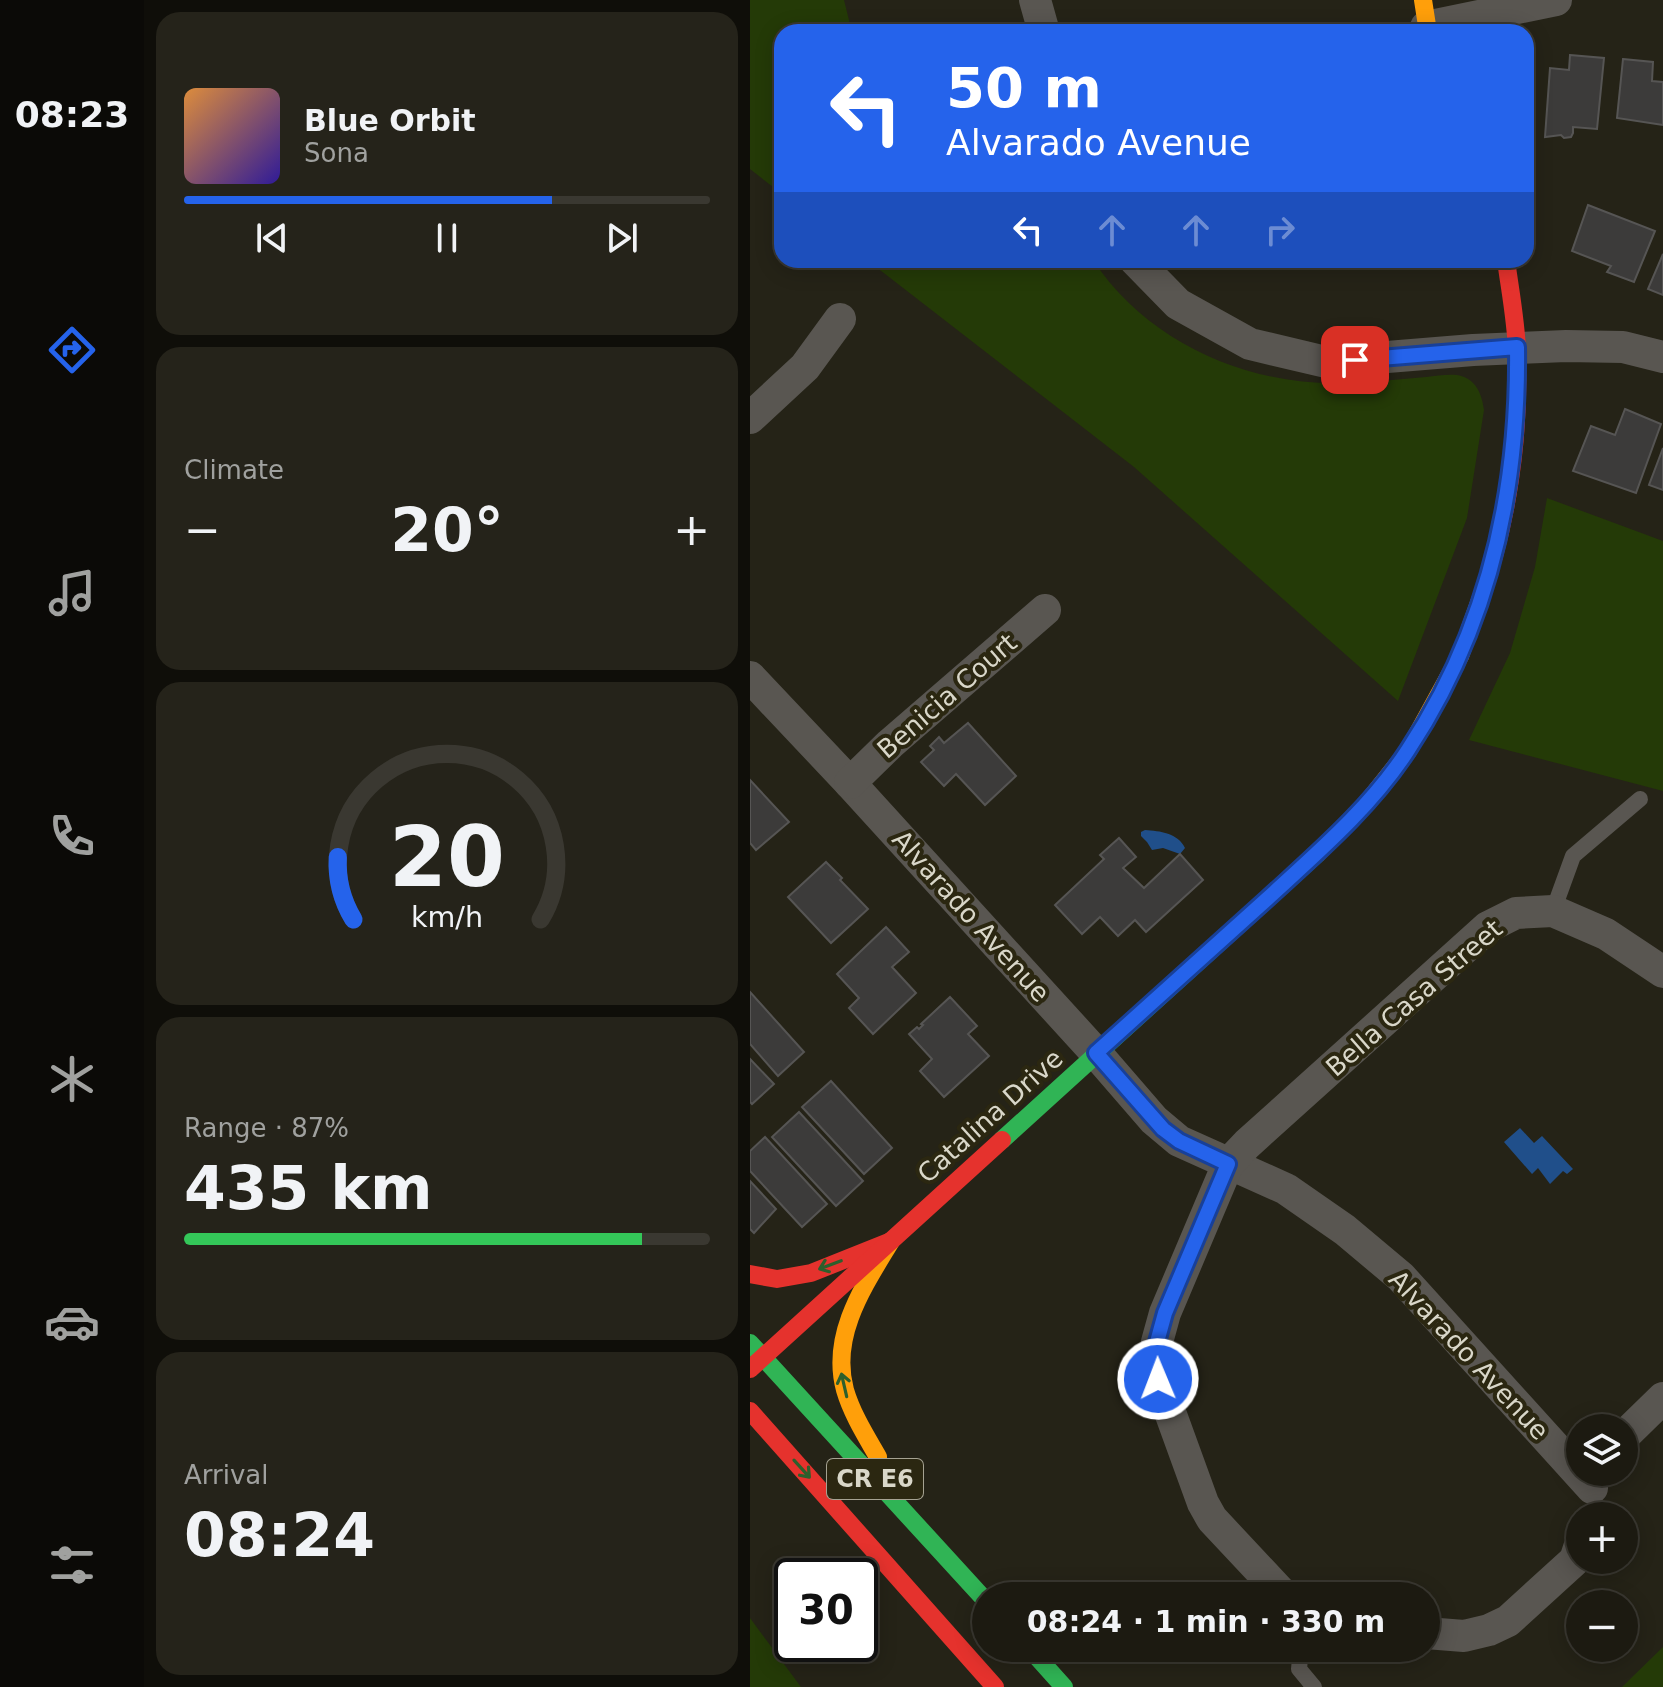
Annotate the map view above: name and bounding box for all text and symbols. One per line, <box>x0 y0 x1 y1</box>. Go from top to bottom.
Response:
text: 50 m <box>946 55 1102 120</box>
icon: left <box>814 56 918 160</box>
text: 08:23 <box>15 94 129 135</box>
text: Blue Orbit <box>304 103 476 138</box>
text: Alvarado Avenue <box>946 122 1251 163</box>
text: Sona <box>304 138 369 168</box>
icon: left <box>1006 208 1050 252</box>
icon: ahead <box>1090 208 1134 252</box>
icon: ahead <box>1174 208 1218 252</box>
icon: right <box>1258 208 1302 252</box>
icon: previous <box>250 216 294 260</box>
icon: pause <box>425 216 469 260</box>
icon: next <box>600 216 644 260</box>
icon: directions <box>44 322 100 378</box>
pin <box>1321 326 1389 394</box>
icon: arrive <box>1333 338 1377 382</box>
text: Climate <box>184 455 284 485</box>
text: 20° <box>390 495 504 565</box>
text: − <box>184 504 221 555</box>
text: + <box>673 504 710 555</box>
icon: music <box>44 565 100 621</box>
street label: Benicia Court <box>871 627 1023 765</box>
icon: phone <box>44 808 100 864</box>
text: 20 <box>389 808 505 905</box>
street label: Alvarado Avenue <box>886 824 1056 1008</box>
text: km/h <box>411 900 483 934</box>
street label: Bella Casa Street <box>1320 913 1508 1083</box>
street label: Catalina Drive <box>911 1043 1069 1189</box>
icon: climate <box>44 1051 100 1107</box>
text: Range · 87% <box>184 1113 349 1143</box>
text: 435 km <box>184 1153 433 1223</box>
one-way arrow <box>818 1259 843 1273</box>
street label: Alvarado Avenue <box>1383 1264 1555 1446</box>
icon: car <box>44 1294 100 1350</box>
position arrow <box>1116 1337 1200 1421</box>
one-way arrow <box>836 1373 851 1399</box>
map controls <box>1566 1414 1638 1662</box>
button: layers <box>1566 1414 1638 1486</box>
one-way arrow <box>792 1459 810 1479</box>
road number: CR E6 <box>827 1459 923 1499</box>
text: Arrival <box>184 1460 268 1490</box>
text: 08:24 <box>184 1500 375 1570</box>
button: + <box>1566 1502 1638 1574</box>
icon: filters <box>44 1537 100 1593</box>
speed limit sign: 30 <box>774 1558 878 1662</box>
button: − <box>1566 1590 1638 1662</box>
text: 08:24 · 1 min · 330 m <box>1027 1604 1385 1639</box>

